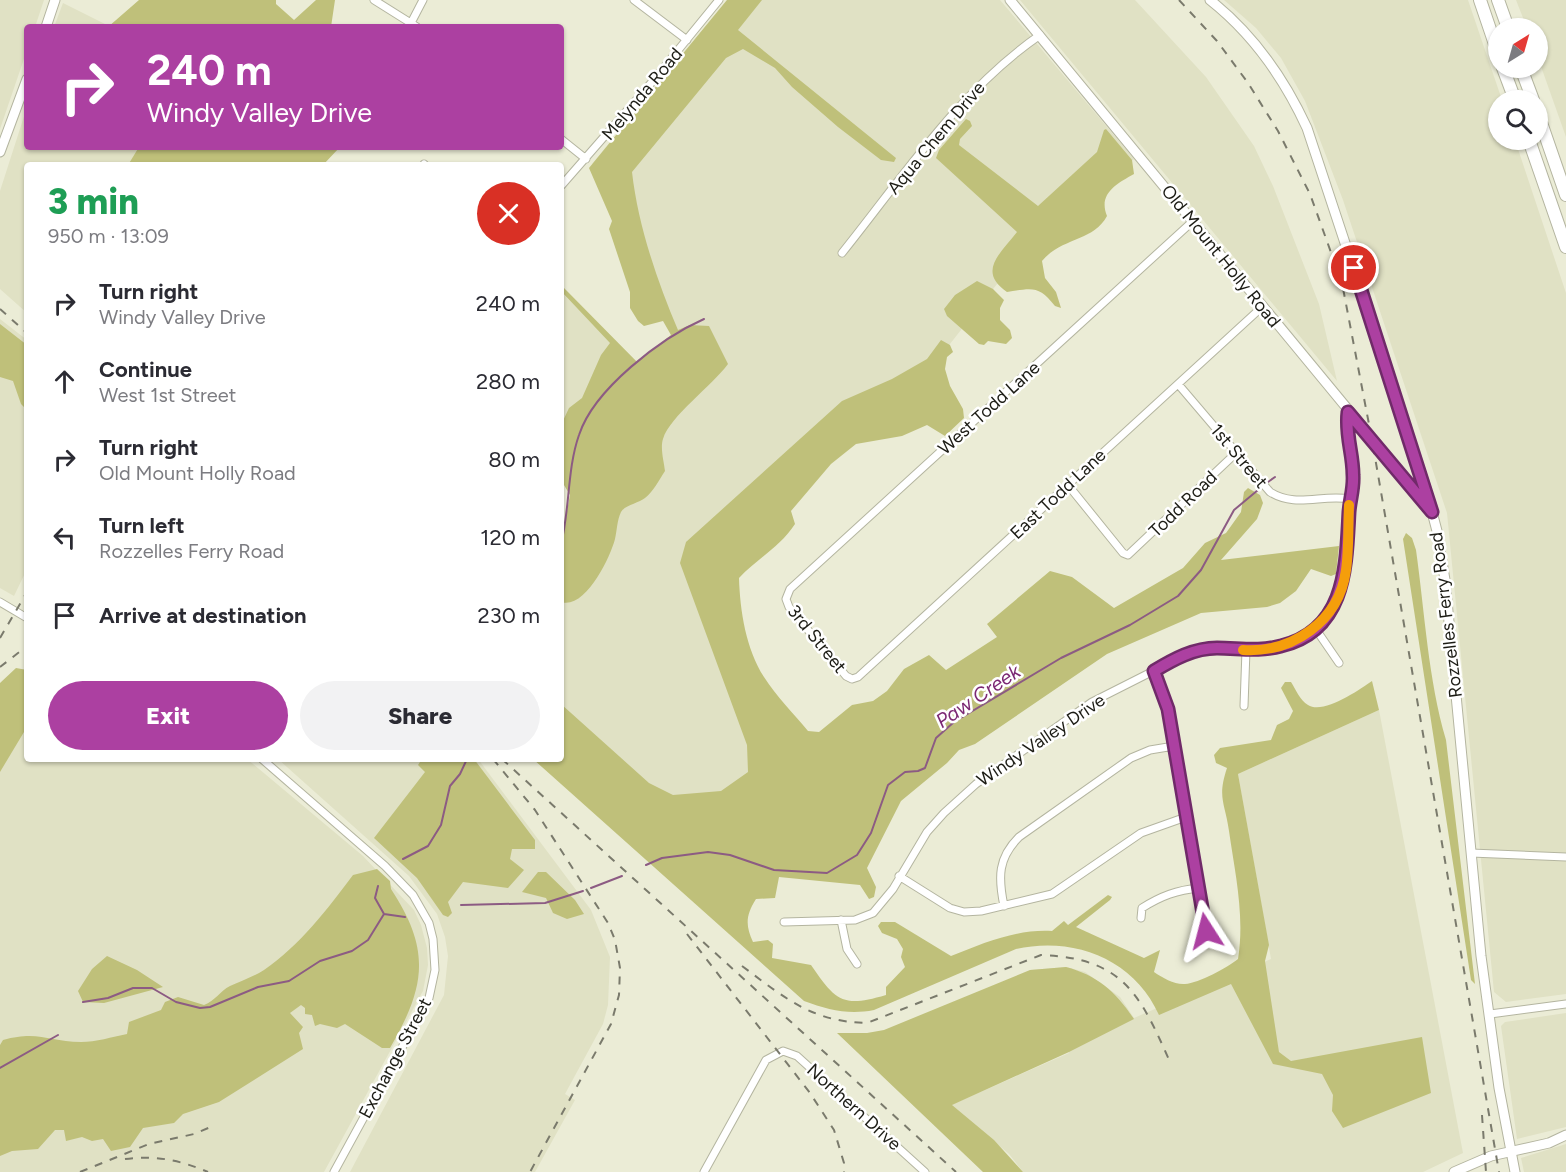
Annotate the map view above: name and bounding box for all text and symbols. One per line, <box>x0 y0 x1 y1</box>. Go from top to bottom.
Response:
north arrow <box>1488 18 1548 78</box>
map controls <box>1488 18 1548 150</box>
street label: Melynda Road <box>597 43 687 145</box>
text: 240 m <box>147 45 272 96</box>
icon: right <box>48 48 126 126</box>
street label: Aqua Chem Drive <box>882 77 990 199</box>
button: search <box>1488 90 1548 150</box>
text: Windy Valley Drive <box>147 96 372 129</box>
text: 3 min <box>48 180 139 223</box>
street label: Old Mount Holly Road <box>1157 180 1285 332</box>
button: close <box>477 182 540 245</box>
text: 950 m · 13:09 <box>48 224 169 248</box>
pin <box>1328 242 1379 293</box>
icon: arrive <box>1337 251 1370 284</box>
text: Turn right <box>99 278 198 305</box>
icon: right <box>48 287 81 320</box>
text: 240 m <box>476 290 540 317</box>
text: Windy Valley Drive <box>99 305 266 329</box>
text: Continue <box>99 356 192 383</box>
street label: West Todd Lane <box>934 356 1045 459</box>
icon: ahead <box>48 365 81 398</box>
text: 280 m <box>476 368 540 395</box>
text: West 1st Street <box>99 383 236 407</box>
street label: 1st Street <box>1206 419 1272 493</box>
text: Turn right <box>99 434 198 461</box>
icon: right <box>48 443 81 476</box>
street label: East Todd Lane <box>1006 444 1110 544</box>
text: 80 m <box>488 446 540 473</box>
text: Old Mount Holly Road <box>99 461 296 485</box>
street label: Todd Road <box>1144 466 1222 542</box>
text: Turn left <box>99 512 185 539</box>
icon: left <box>48 521 81 554</box>
text: 120 m <box>480 524 540 551</box>
street label: Rozzelles Ferry Road <box>1425 531 1467 699</box>
text: Rozzelles Ferry Road <box>99 539 284 563</box>
icon: arrive <box>48 599 81 632</box>
street label: 3rd Street <box>783 600 851 678</box>
text: Arrive at destination <box>99 602 307 629</box>
text: 230 m <box>477 602 540 629</box>
water label: Paw Creek <box>931 658 1026 733</box>
button: Exit <box>48 681 288 750</box>
button: Share <box>300 681 540 750</box>
street label: Windy Valley Drive <box>973 689 1109 791</box>
position arrow <box>1174 899 1238 963</box>
street label: Exchange Street <box>354 994 436 1122</box>
street label: Northern Drive <box>802 1059 906 1155</box>

